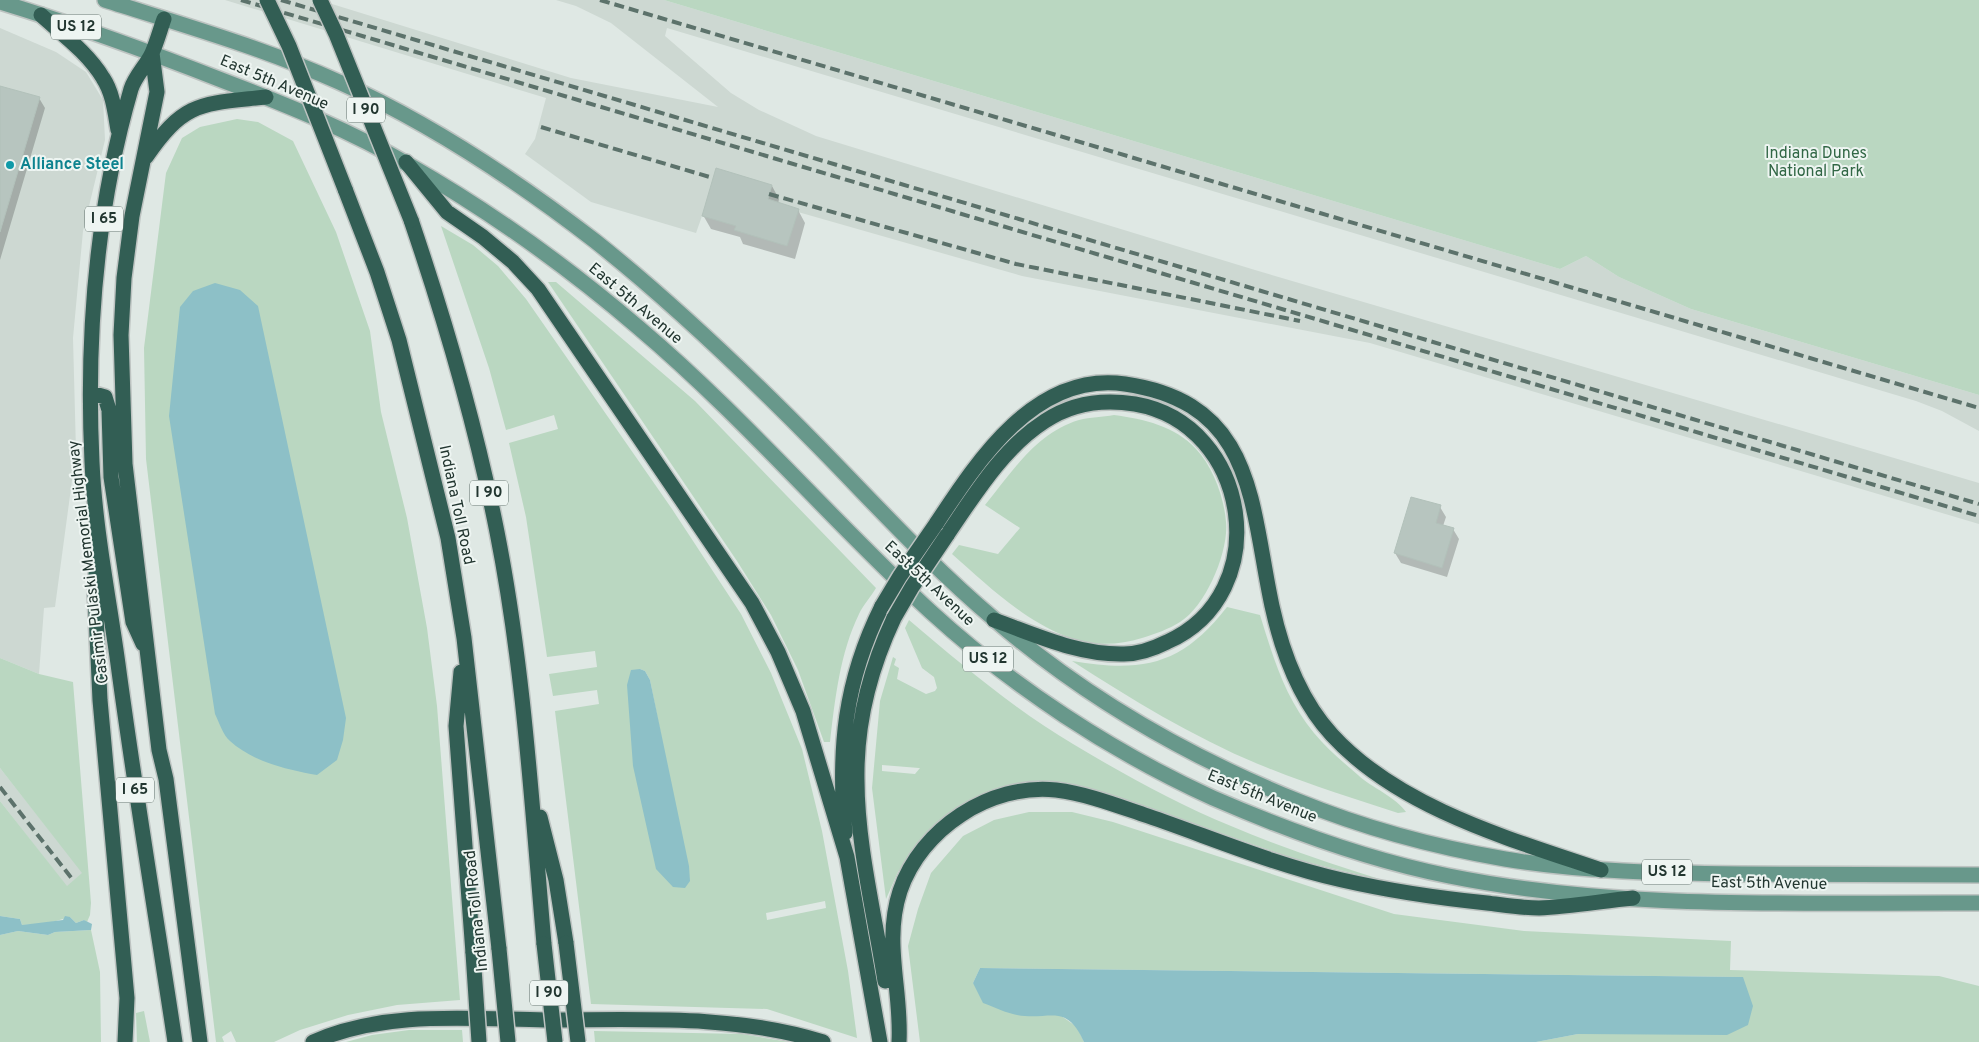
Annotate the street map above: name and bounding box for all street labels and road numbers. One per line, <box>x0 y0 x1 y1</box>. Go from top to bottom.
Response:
road number: US 12 <box>51 15 101 40</box>
street label: East 5th Avenue <box>217 51 331 115</box>
road number: I 90 <box>347 98 385 122</box>
road number: I 65 <box>85 206 123 232</box>
street label: East 5th Avenue <box>584 259 686 349</box>
street label: Casimir Pulaski Memorial Highway <box>64 439 114 685</box>
street label: Indiana Toll Road <box>434 443 478 567</box>
road number: I 90 <box>470 480 508 506</box>
street label: East 5th Avenue <box>880 537 978 631</box>
road number: US 12 <box>963 646 1013 672</box>
street label: East 5th Avenue <box>1204 766 1320 828</box>
road number: I 65 <box>116 778 154 802</box>
street label: Indiana Toll Road <box>461 849 493 973</box>
road number: US 12 <box>1642 860 1692 884</box>
street label: East 5th Avenue <box>1711 873 1827 895</box>
road number: I 90 <box>530 980 568 1006</box>

